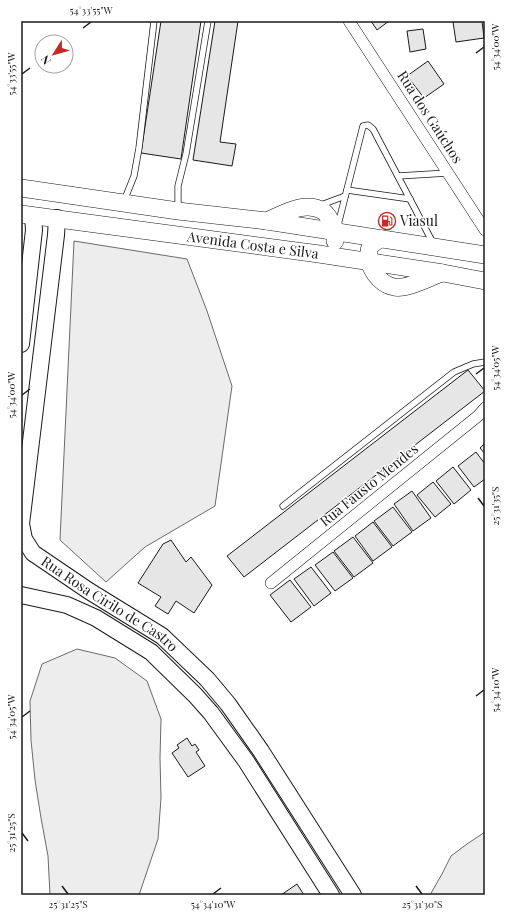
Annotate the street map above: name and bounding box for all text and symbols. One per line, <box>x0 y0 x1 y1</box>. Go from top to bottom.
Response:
text: 54°33'55"W <box>70 3 113 17</box>
text: 54°34'00"W <box>488 23 502 70</box>
north arrow <box>34 34 74 74</box>
text: 54°33'55"W <box>4 52 18 95</box>
text: N <box>37 53 54 68</box>
street label: Rua dos Gaúchos <box>393 67 467 167</box>
fuel station icon: Viasul <box>377 211 397 231</box>
place label: Viasul <box>399 211 438 230</box>
street label: Avenida Costa e Silva <box>185 226 320 263</box>
text: 54°34'05"W <box>488 345 502 391</box>
text: 54°34'00"W <box>4 371 18 418</box>
street label: Rua Fausto Mendes <box>315 439 422 530</box>
text: 25°31'35"S <box>488 487 502 525</box>
street label: Rua Rosa Cirilo de Castro <box>38 551 183 656</box>
text: 54°34'10"W <box>488 667 502 712</box>
text: 54°34'05"W <box>4 694 18 740</box>
text: 25°31'25"S <box>4 813 18 853</box>
text: 25°31'25"S <box>48 897 88 911</box>
text: 54°34'10"W <box>191 897 236 911</box>
text: 25°31'30"S <box>402 897 442 911</box>

